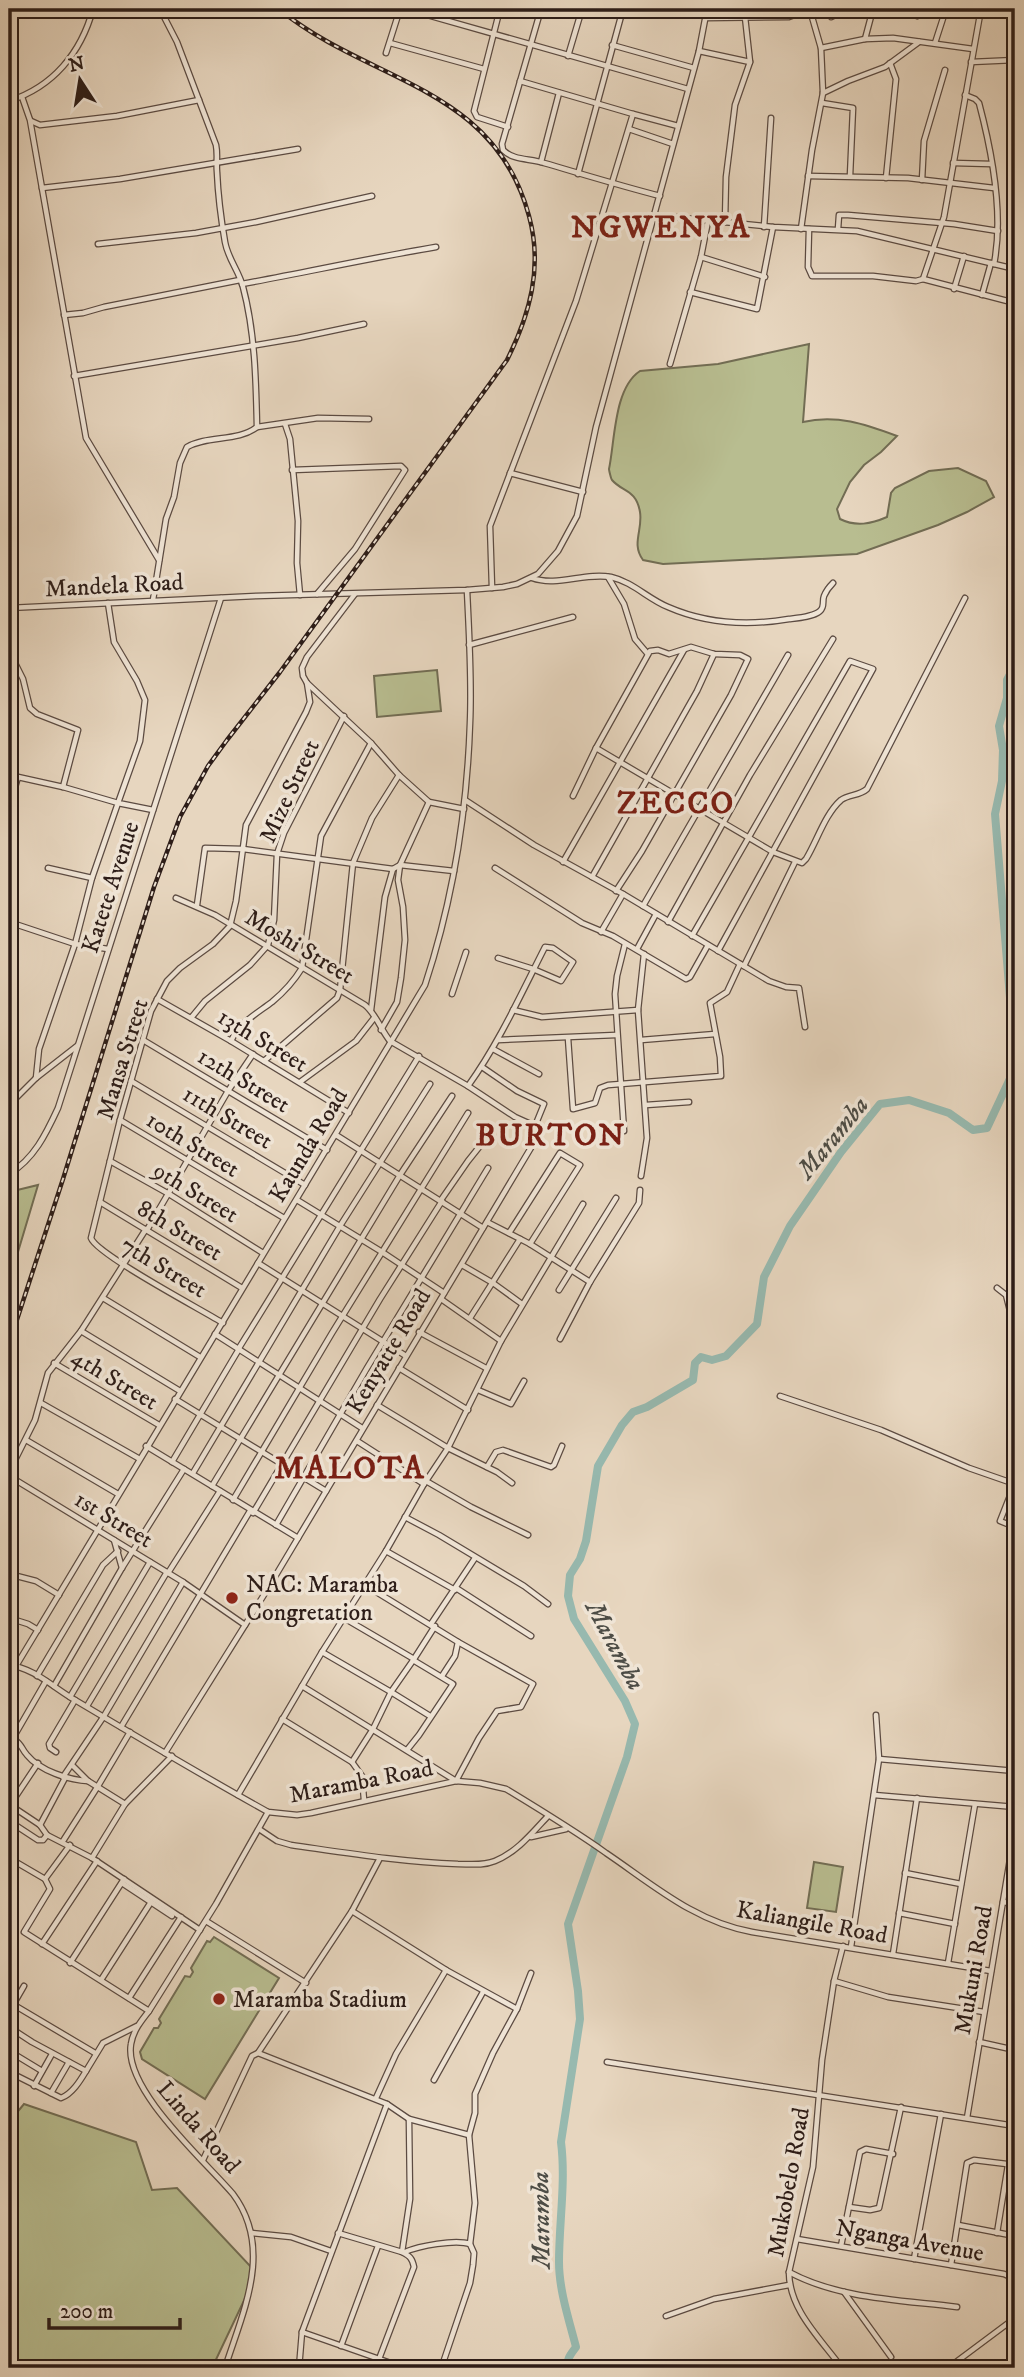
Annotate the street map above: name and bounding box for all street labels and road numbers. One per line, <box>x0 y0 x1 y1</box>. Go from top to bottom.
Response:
street label: Mandela Road <box>44 567 184 605</box>
street label: Mize Street <box>253 735 327 848</box>
street label: Katete Avenue <box>76 818 146 957</box>
street label: Moshi Street <box>239 903 360 991</box>
street label: Mansa Street <box>90 995 156 1123</box>
street label: 13th Street <box>212 1002 313 1080</box>
street label: 12th Street <box>192 1042 296 1120</box>
street label: 11th Street <box>177 1079 278 1157</box>
street label: Kaunda Road <box>263 1083 355 1208</box>
street label: 10th Street <box>140 1105 245 1185</box>
street label: 9th Street <box>147 1155 244 1230</box>
street label: 8th Street <box>131 1194 228 1268</box>
street label: 7th Street <box>115 1231 212 1305</box>
street label: Kenyatte Road <box>340 1283 438 1420</box>
street label: 4th Street <box>66 1342 164 1418</box>
street label: 1st Street <box>69 1485 159 1555</box>
street label: Maramba Road <box>287 1753 435 1811</box>
street label: Kaliangile Road <box>734 1895 890 1951</box>
street label: Mukuni Road <box>948 1903 1000 2037</box>
street label: Linda Road <box>150 2075 247 2180</box>
street label: Mukobelo Road <box>761 2105 817 2259</box>
street label: Nganga Avenue <box>833 2213 986 2269</box>

